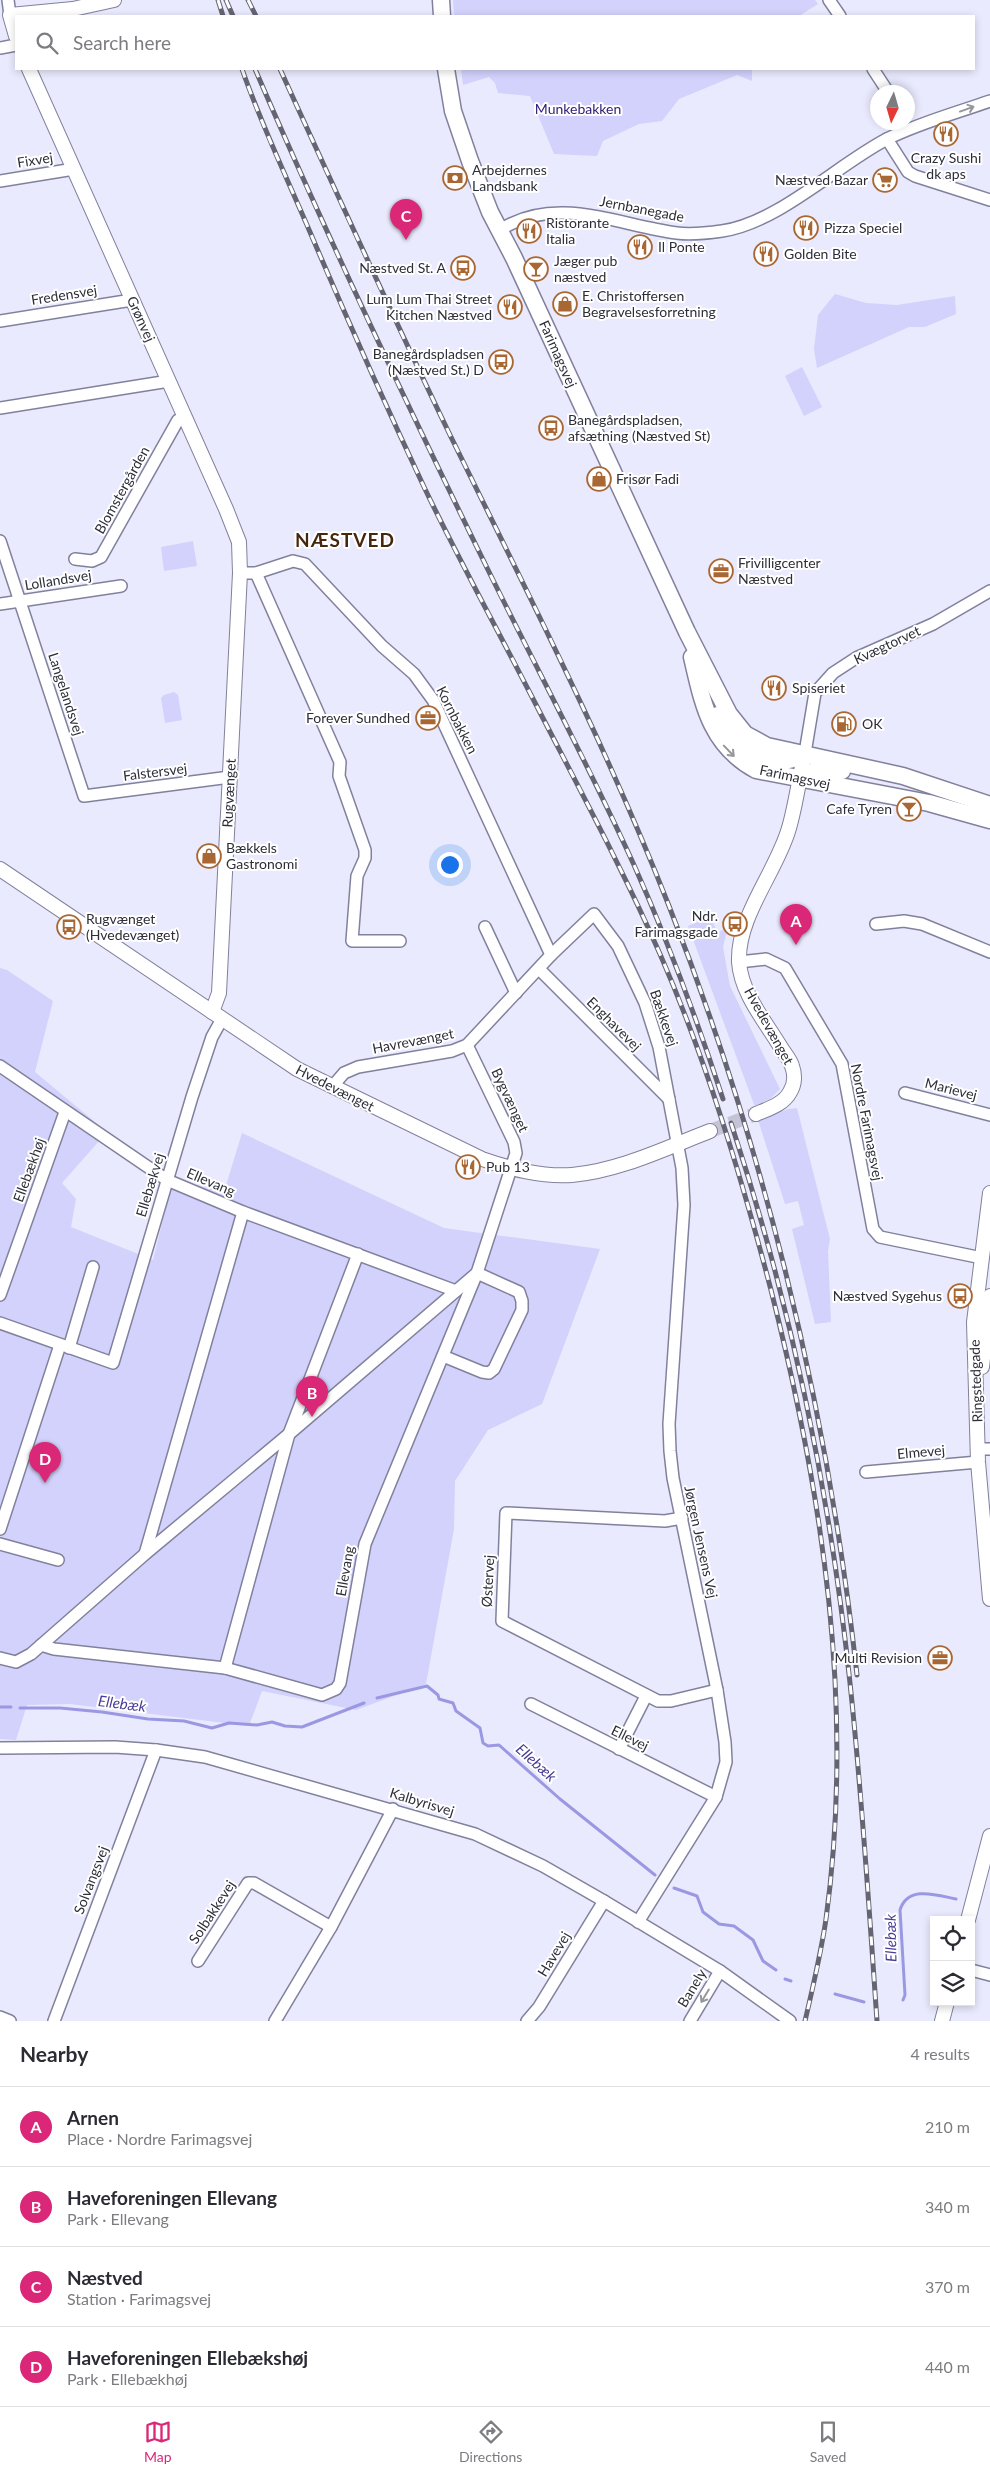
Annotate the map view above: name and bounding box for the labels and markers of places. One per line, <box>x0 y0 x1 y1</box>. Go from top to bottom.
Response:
restaurant icon: Crazy Sushi dk aps <box>933 121 959 147</box>
place label: Crazy Sushi dk aps <box>911 149 981 182</box>
place label: Arbejdernes Landsbank <box>472 161 547 194</box>
bank icon: Arbejdernes Landsbank <box>442 165 468 191</box>
supermarket icon: Næstved Bazar <box>872 167 898 193</box>
place label: Næstved Bazar <box>775 171 868 188</box>
pin: C <box>390 199 422 240</box>
place label: Ristorante Italia <box>546 214 609 247</box>
restaurant icon: Pizza Speciel <box>793 215 819 241</box>
restaurant icon: Ristorante Italia <box>516 218 542 244</box>
place label: Pizza Speciel <box>824 219 902 236</box>
restaurant icon: Il Ponte <box>627 234 653 260</box>
place label: Il Ponte <box>658 238 705 255</box>
restaurant icon: Golden Bite <box>753 241 779 267</box>
place label: Golden Bite <box>784 245 857 262</box>
place label: Jæger pub næstved <box>554 252 618 285</box>
bus stop icon: Næstved St. A <box>450 255 476 281</box>
bar icon: Jæger pub næstved <box>523 256 549 282</box>
place label: Næstved St. A <box>359 259 447 276</box>
place label: E. Christoffersen Begravelsesforretning <box>582 287 716 320</box>
place label: Lum Lum Thai Street Kitchen Næstved <box>366 290 492 323</box>
shop icon: E. Christoffersen Begravelsesforretning <box>552 291 578 317</box>
restaurant icon: Lum Lum Thai Street Kitchen Næstved <box>497 294 523 320</box>
place label: Banegårdspladsen (Næstved St.) D <box>373 345 484 378</box>
bus stop icon: Banegårdspladsen (Næstved St.) D <box>488 349 514 375</box>
place label: Banegårdspladsen, afsætning (Næstved St) <box>568 411 711 444</box>
bus stop icon: Banegårdspladsen, afsætning (Næstved St) <box>538 415 564 441</box>
shop icon: Frisør Fadi <box>586 466 612 492</box>
place label: Frisør Fadi <box>616 470 679 487</box>
place label: Frivilligcenter Næstved <box>738 554 821 587</box>
office icon: Frivilligcenter Næstved <box>708 558 734 584</box>
restaurant icon: Spiseriet <box>761 675 787 701</box>
place label: Spiseriet <box>792 679 845 696</box>
office icon: Forever Sundhed <box>415 705 441 731</box>
place label: Forever Sundhed <box>306 709 410 726</box>
fuel station icon: OK <box>831 711 857 737</box>
place label: OK <box>862 715 883 732</box>
bar icon: Cafe Tyren <box>896 796 922 822</box>
place label: Cafe Tyren <box>826 800 892 817</box>
place label: Bækkels Gastronomi <box>226 839 298 872</box>
shop icon: Bækkels Gastronomi <box>196 843 222 869</box>
pin: A <box>780 904 812 945</box>
place label: Ndr. Farimagsgade <box>634 907 718 940</box>
place label: Rugvænget (Hvedevænget) <box>86 910 179 943</box>
bus stop icon: Ndr. Farimagsgade <box>722 911 748 937</box>
bus stop icon: Rugvænget (Hvedevænget) <box>56 914 82 940</box>
restaurant icon: Pub 13 <box>455 1154 481 1180</box>
place label: Pub 13 <box>486 1158 530 1175</box>
bus stop icon: Næstved Sygehus <box>947 1283 973 1309</box>
place label: Næstved Sygehus <box>833 1287 942 1304</box>
pin: B <box>296 1376 328 1417</box>
pin: D <box>29 1442 61 1483</box>
office icon: Multi Revision <box>927 1645 953 1671</box>
place label: Multi Revision <box>835 1649 922 1666</box>

